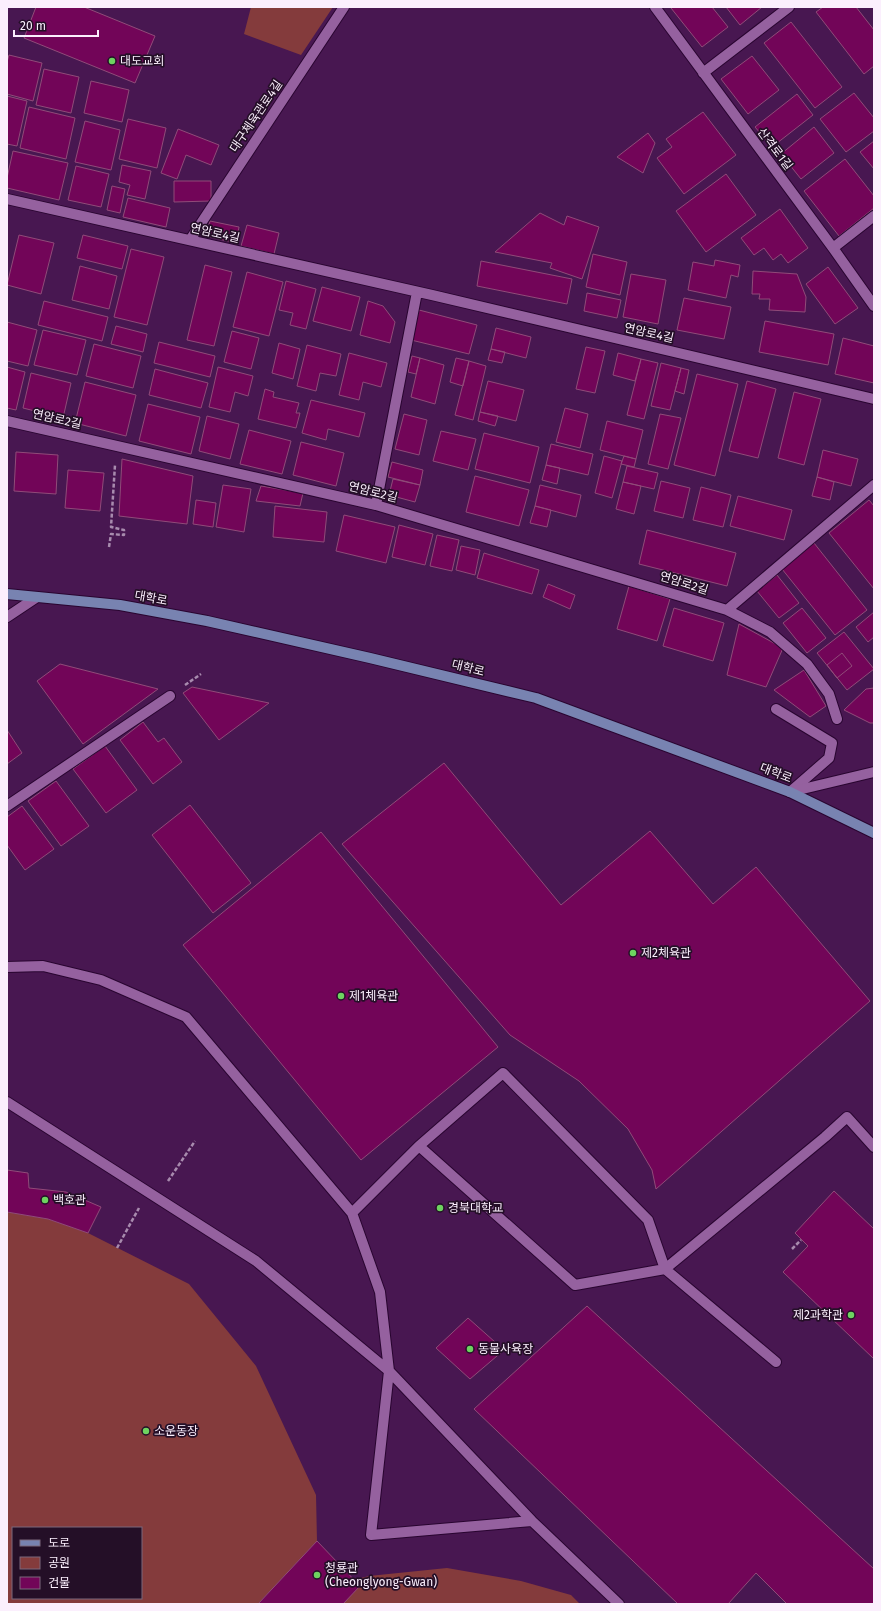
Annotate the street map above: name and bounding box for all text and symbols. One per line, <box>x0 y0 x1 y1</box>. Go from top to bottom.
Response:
scale bar <box>14 12 98 38</box>
text: 20 m <box>20 19 46 33</box>
place label: 대도교회 <box>120 54 164 68</box>
marker: 대도교회 <box>107 56 117 66</box>
street label: 대구체육관로4길 <box>227 77 285 155</box>
street label: 산격로1길 <box>755 125 795 173</box>
street label: 연암로4길 <box>189 220 241 246</box>
street label: 연암로4길 <box>623 320 675 346</box>
street label: 연암로2길 <box>31 407 83 431</box>
street label: 연암로2길 <box>347 479 399 505</box>
street label: 연암로2길 <box>658 569 710 597</box>
street label: 대학로 <box>133 588 169 608</box>
street label: 대학로 <box>450 657 486 679</box>
street label: 대학로 <box>758 761 794 785</box>
place label: 제2체육관 <box>641 946 691 960</box>
marker: 제2체육관 <box>628 948 638 958</box>
place label: 제1체육관 <box>349 989 398 1003</box>
marker: 제1체육관 <box>336 991 346 1001</box>
place label: 백호관 <box>53 1193 86 1207</box>
marker: 백호관 <box>40 1195 50 1205</box>
place label: 경북대학교 <box>448 1201 503 1215</box>
marker: 경북대학교 <box>435 1203 445 1213</box>
place label: 제2과학관 <box>793 1308 843 1322</box>
marker: 제2과학관 <box>846 1310 856 1320</box>
place label: 동물사육장 <box>478 1342 533 1356</box>
marker: 동물사육장 <box>465 1344 475 1354</box>
place label: 소운동장 <box>154 1424 198 1438</box>
marker: 소운동장 <box>141 1426 151 1436</box>
legend <box>12 1527 142 1599</box>
text: 도로 <box>48 1536 70 1550</box>
text: 공원 <box>48 1556 70 1570</box>
place label: 청룡관 (Cheonglyong-Gwan) <box>325 1561 437 1589</box>
marker: 청룡관 (Cheonglyong-Gwan) <box>312 1570 322 1580</box>
text: 건물 <box>48 1576 70 1590</box>

